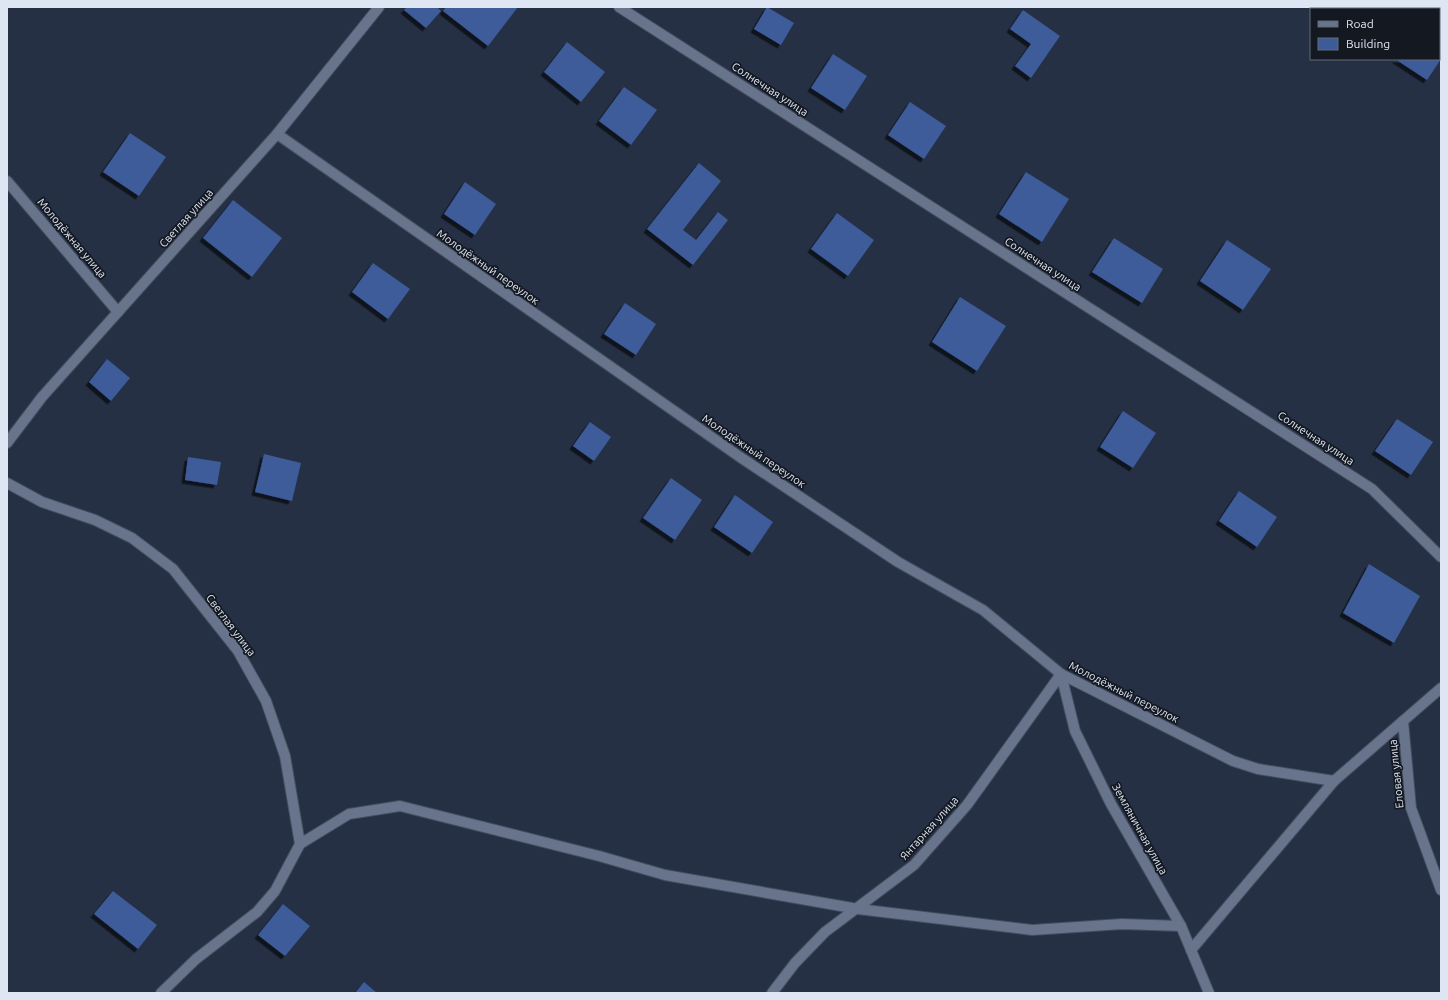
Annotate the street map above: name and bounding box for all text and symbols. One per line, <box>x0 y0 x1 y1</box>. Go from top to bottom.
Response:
legend <box>1310 8 1440 60</box>
text: Road <box>1346 17 1374 30</box>
text: Building <box>1346 37 1390 50</box>
street label: Солнечная улица <box>730 60 810 118</box>
street label: Светлая улица <box>157 186 215 250</box>
street label: Молодёжная улица <box>35 196 109 280</box>
street label: Молодёжный переулок <box>435 227 542 307</box>
street label: Солнечная улица <box>1003 235 1083 293</box>
street label: Солнечная улица <box>1276 409 1356 467</box>
street label: Молодёжный переулок <box>700 412 808 490</box>
street label: Светлая улица <box>204 592 258 658</box>
street label: Молодёжный переулок <box>1067 659 1181 725</box>
street label: Еловая улица <box>1386 739 1406 809</box>
street label: Земляничная улица <box>1110 782 1170 876</box>
street label: Янтарная улица <box>897 794 961 862</box>

